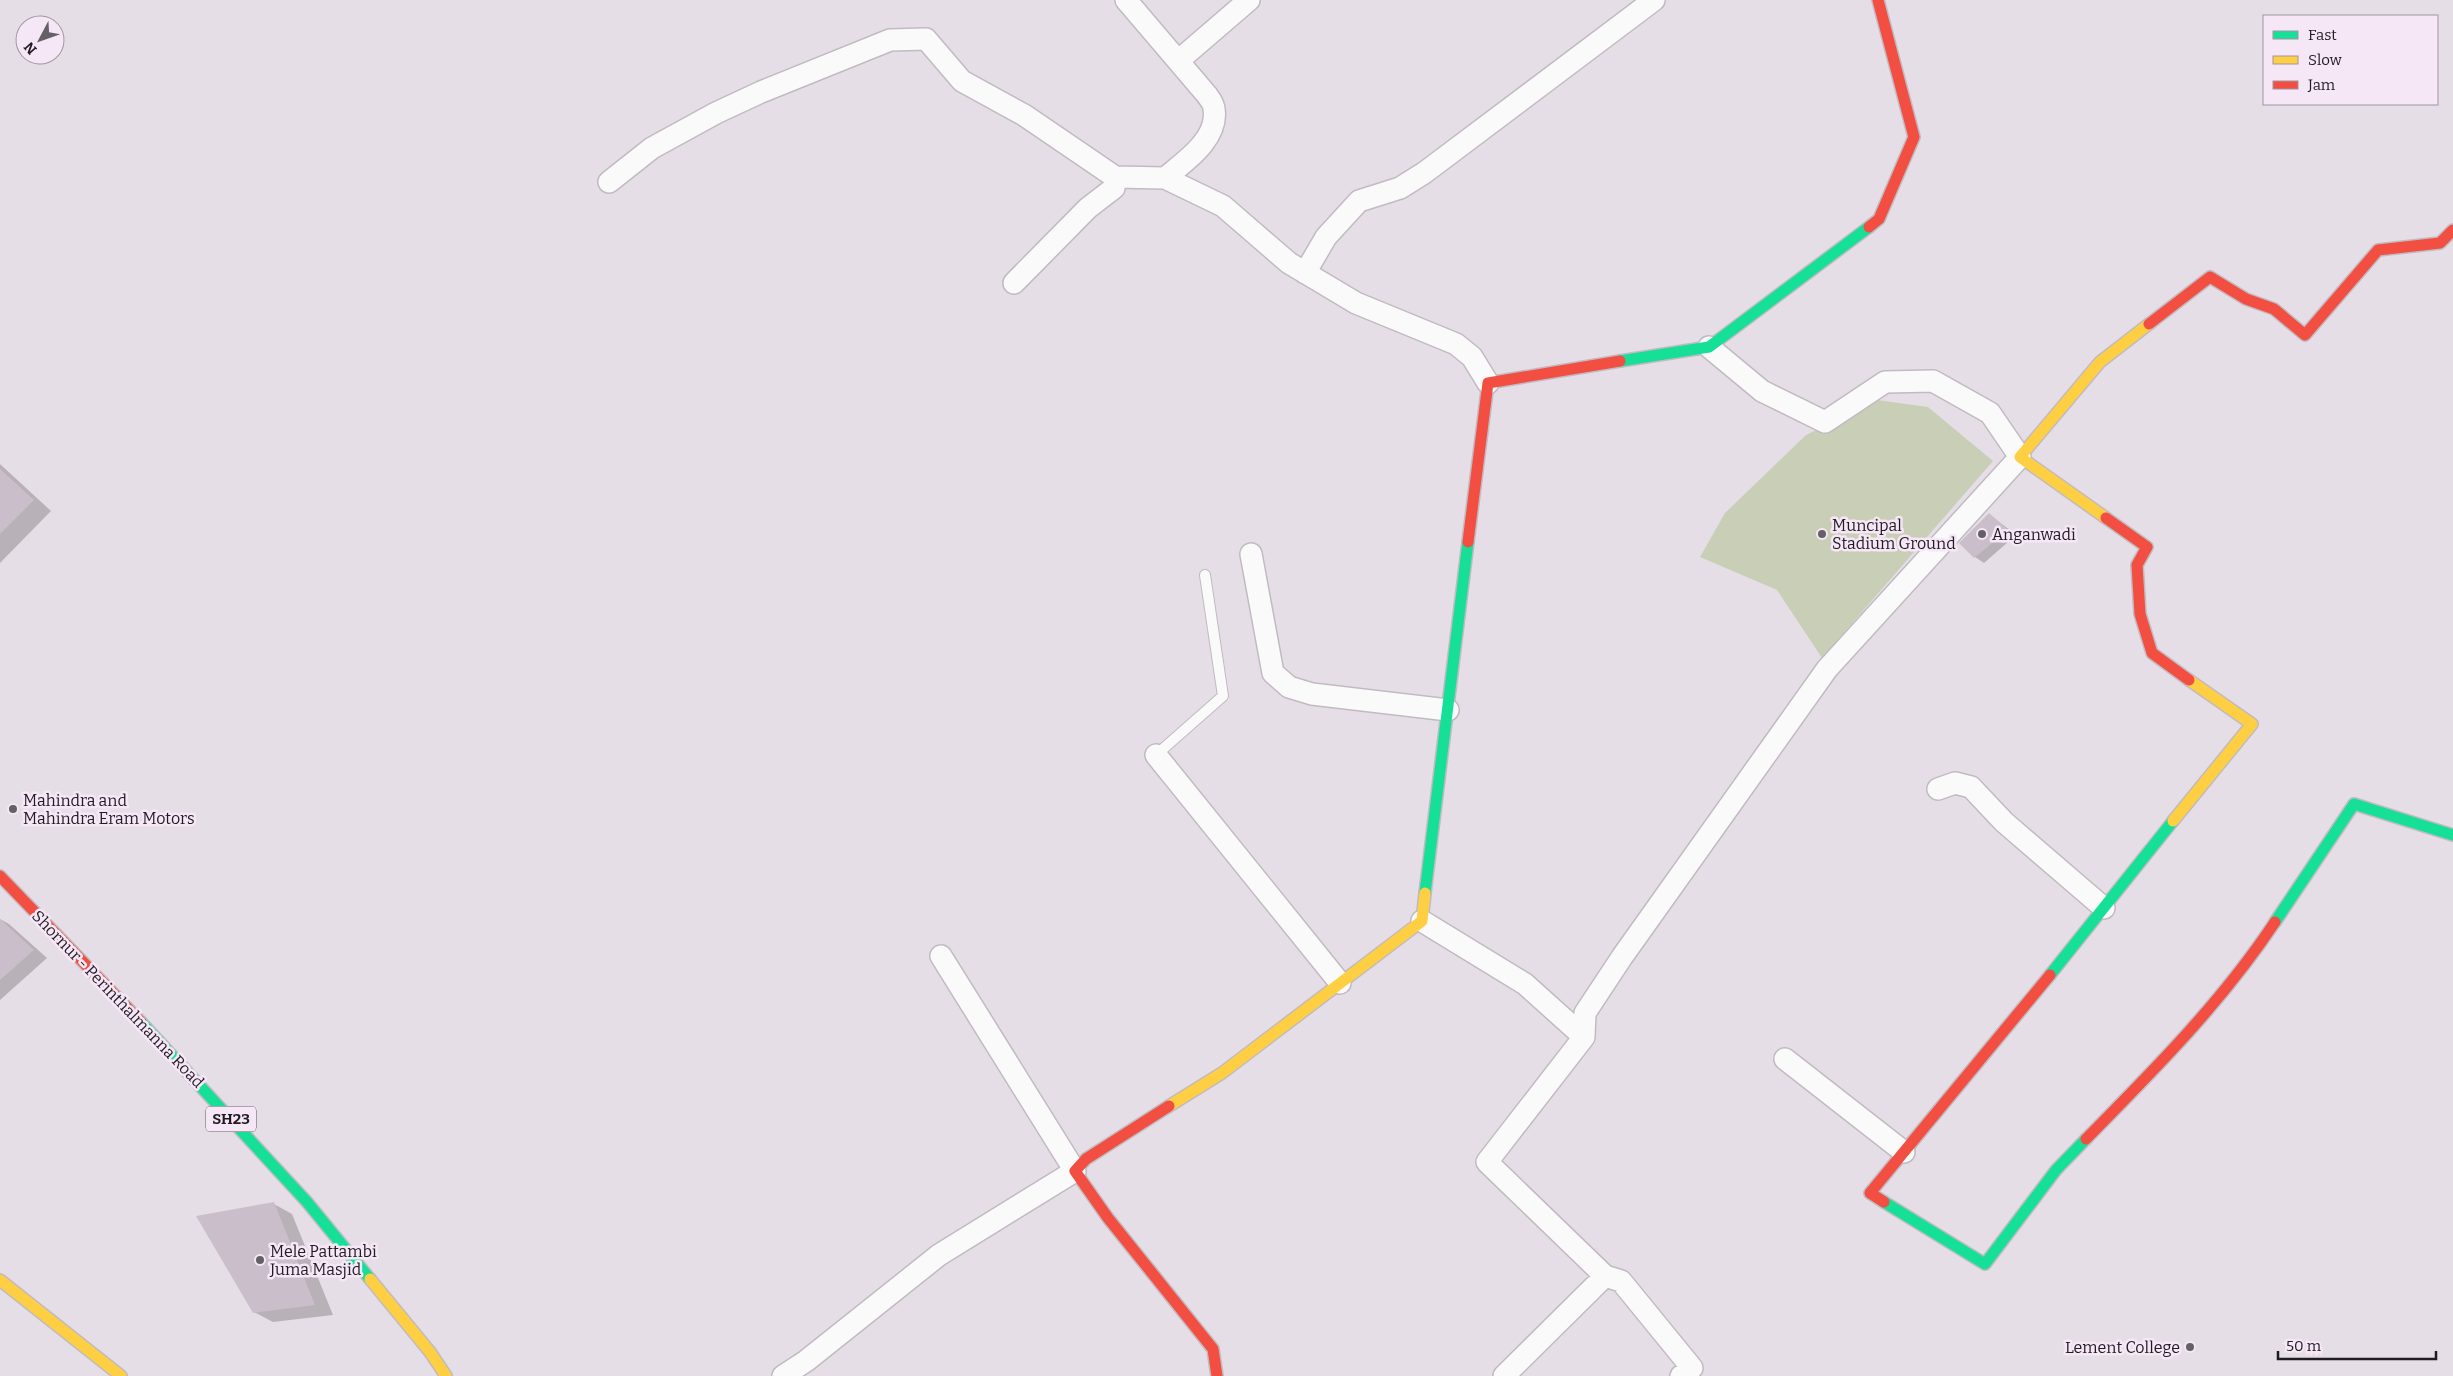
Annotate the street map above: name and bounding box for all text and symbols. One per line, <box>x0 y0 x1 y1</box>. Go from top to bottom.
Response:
north arrow <box>15 15 65 65</box>
legend <box>2263 15 2438 105</box>
text: Fast <box>2308 26 2337 44</box>
text: N <box>20 38 41 58</box>
text: Slow <box>2308 51 2343 69</box>
text: Jam <box>2307 76 2336 94</box>
place label: Muncipal Stadium Ground <box>1832 516 1956 553</box>
place label: Anganwadi <box>1992 525 2076 544</box>
marker: Muncipal Stadium Ground <box>1816 528 1828 540</box>
marker: Anganwadi <box>1976 528 1988 540</box>
place label: Mahindra and Mahindra Eram Motors <box>23 791 195 828</box>
marker: Mahindra and Mahindra Eram Motors <box>7 803 19 815</box>
street label: Shornur - Perinthalmanna Road <box>28 906 208 1092</box>
road number: SH23 <box>206 1106 256 1132</box>
place label: Mele Pattambi Juma Masjid <box>269 1242 377 1279</box>
marker: Mele Pattambi Juma Masjid <box>254 1254 266 1266</box>
scale bar <box>2278 1328 2436 1360</box>
text: 50 m <box>2286 1337 2322 1355</box>
place label: Lement College <box>2065 1338 2180 1357</box>
marker: Lement College <box>2184 1341 2196 1353</box>

